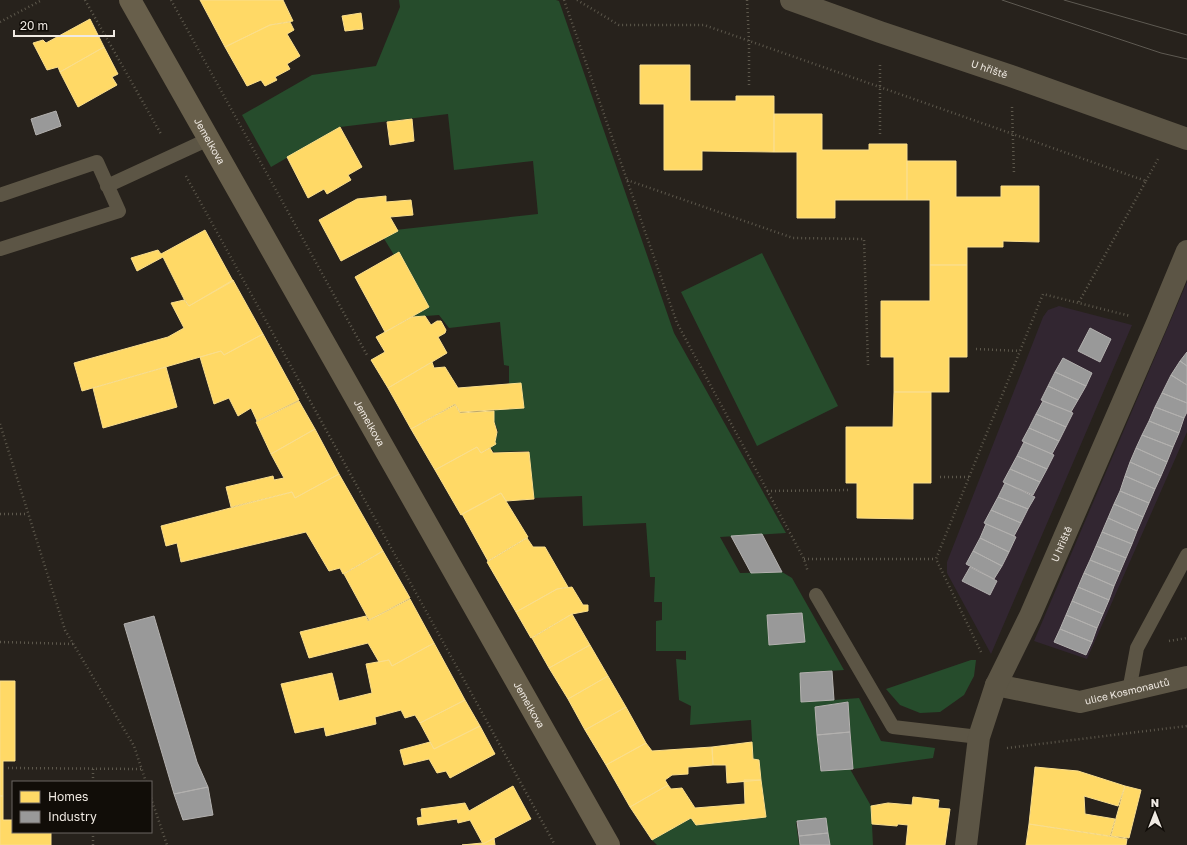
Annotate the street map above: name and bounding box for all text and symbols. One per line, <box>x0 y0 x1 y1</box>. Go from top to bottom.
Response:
scale bar <box>14 12 114 38</box>
text: 20 m <box>20 18 48 33</box>
street label: U hřiště <box>970 57 1009 80</box>
street label: Jemelkova <box>192 116 228 166</box>
street label: Jemelkova <box>352 397 388 448</box>
street label: U hřiště <box>1048 524 1074 564</box>
street label: ulice Kosmonautů <box>1084 675 1171 707</box>
street label: Jemelkova <box>512 679 547 730</box>
legend <box>12 781 152 833</box>
text: Homes <box>48 789 88 804</box>
north arrow <box>1135 793 1175 833</box>
text: N <box>1151 796 1159 809</box>
text: Industry <box>48 809 97 824</box>

